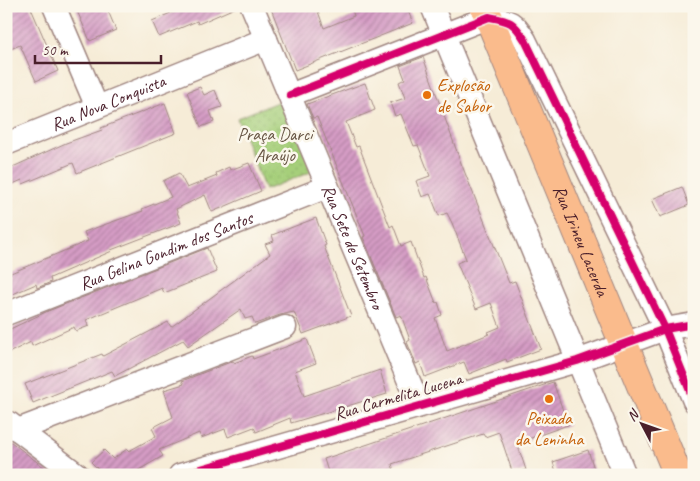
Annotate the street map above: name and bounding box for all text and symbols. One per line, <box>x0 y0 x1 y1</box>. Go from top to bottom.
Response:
scale bar <box>35 32 161 64</box>
text: 50 m <box>42 41 69 60</box>
street label: Rua Nova Conquista <box>48 69 170 136</box>
place label: Explosão de Sabor <box>437 74 492 117</box>
marker: Explosão de Sabor <box>421 89 433 101</box>
park label: Praça Darci Araújo <box>237 123 315 166</box>
street label: Rua Sete de Setembro <box>317 181 389 314</box>
street label: Rua Irineu Lacerda <box>548 182 614 301</box>
street label: Rua Gelina Gondim dos Santos <box>76 206 257 295</box>
street label: Rua Carmelita Lucena <box>331 367 466 425</box>
marker: Peixada da Leninha <box>543 393 555 405</box>
north arrow <box>618 398 668 448</box>
text: N <box>623 405 643 425</box>
place label: Peixada da Leninha <box>515 407 584 450</box>

